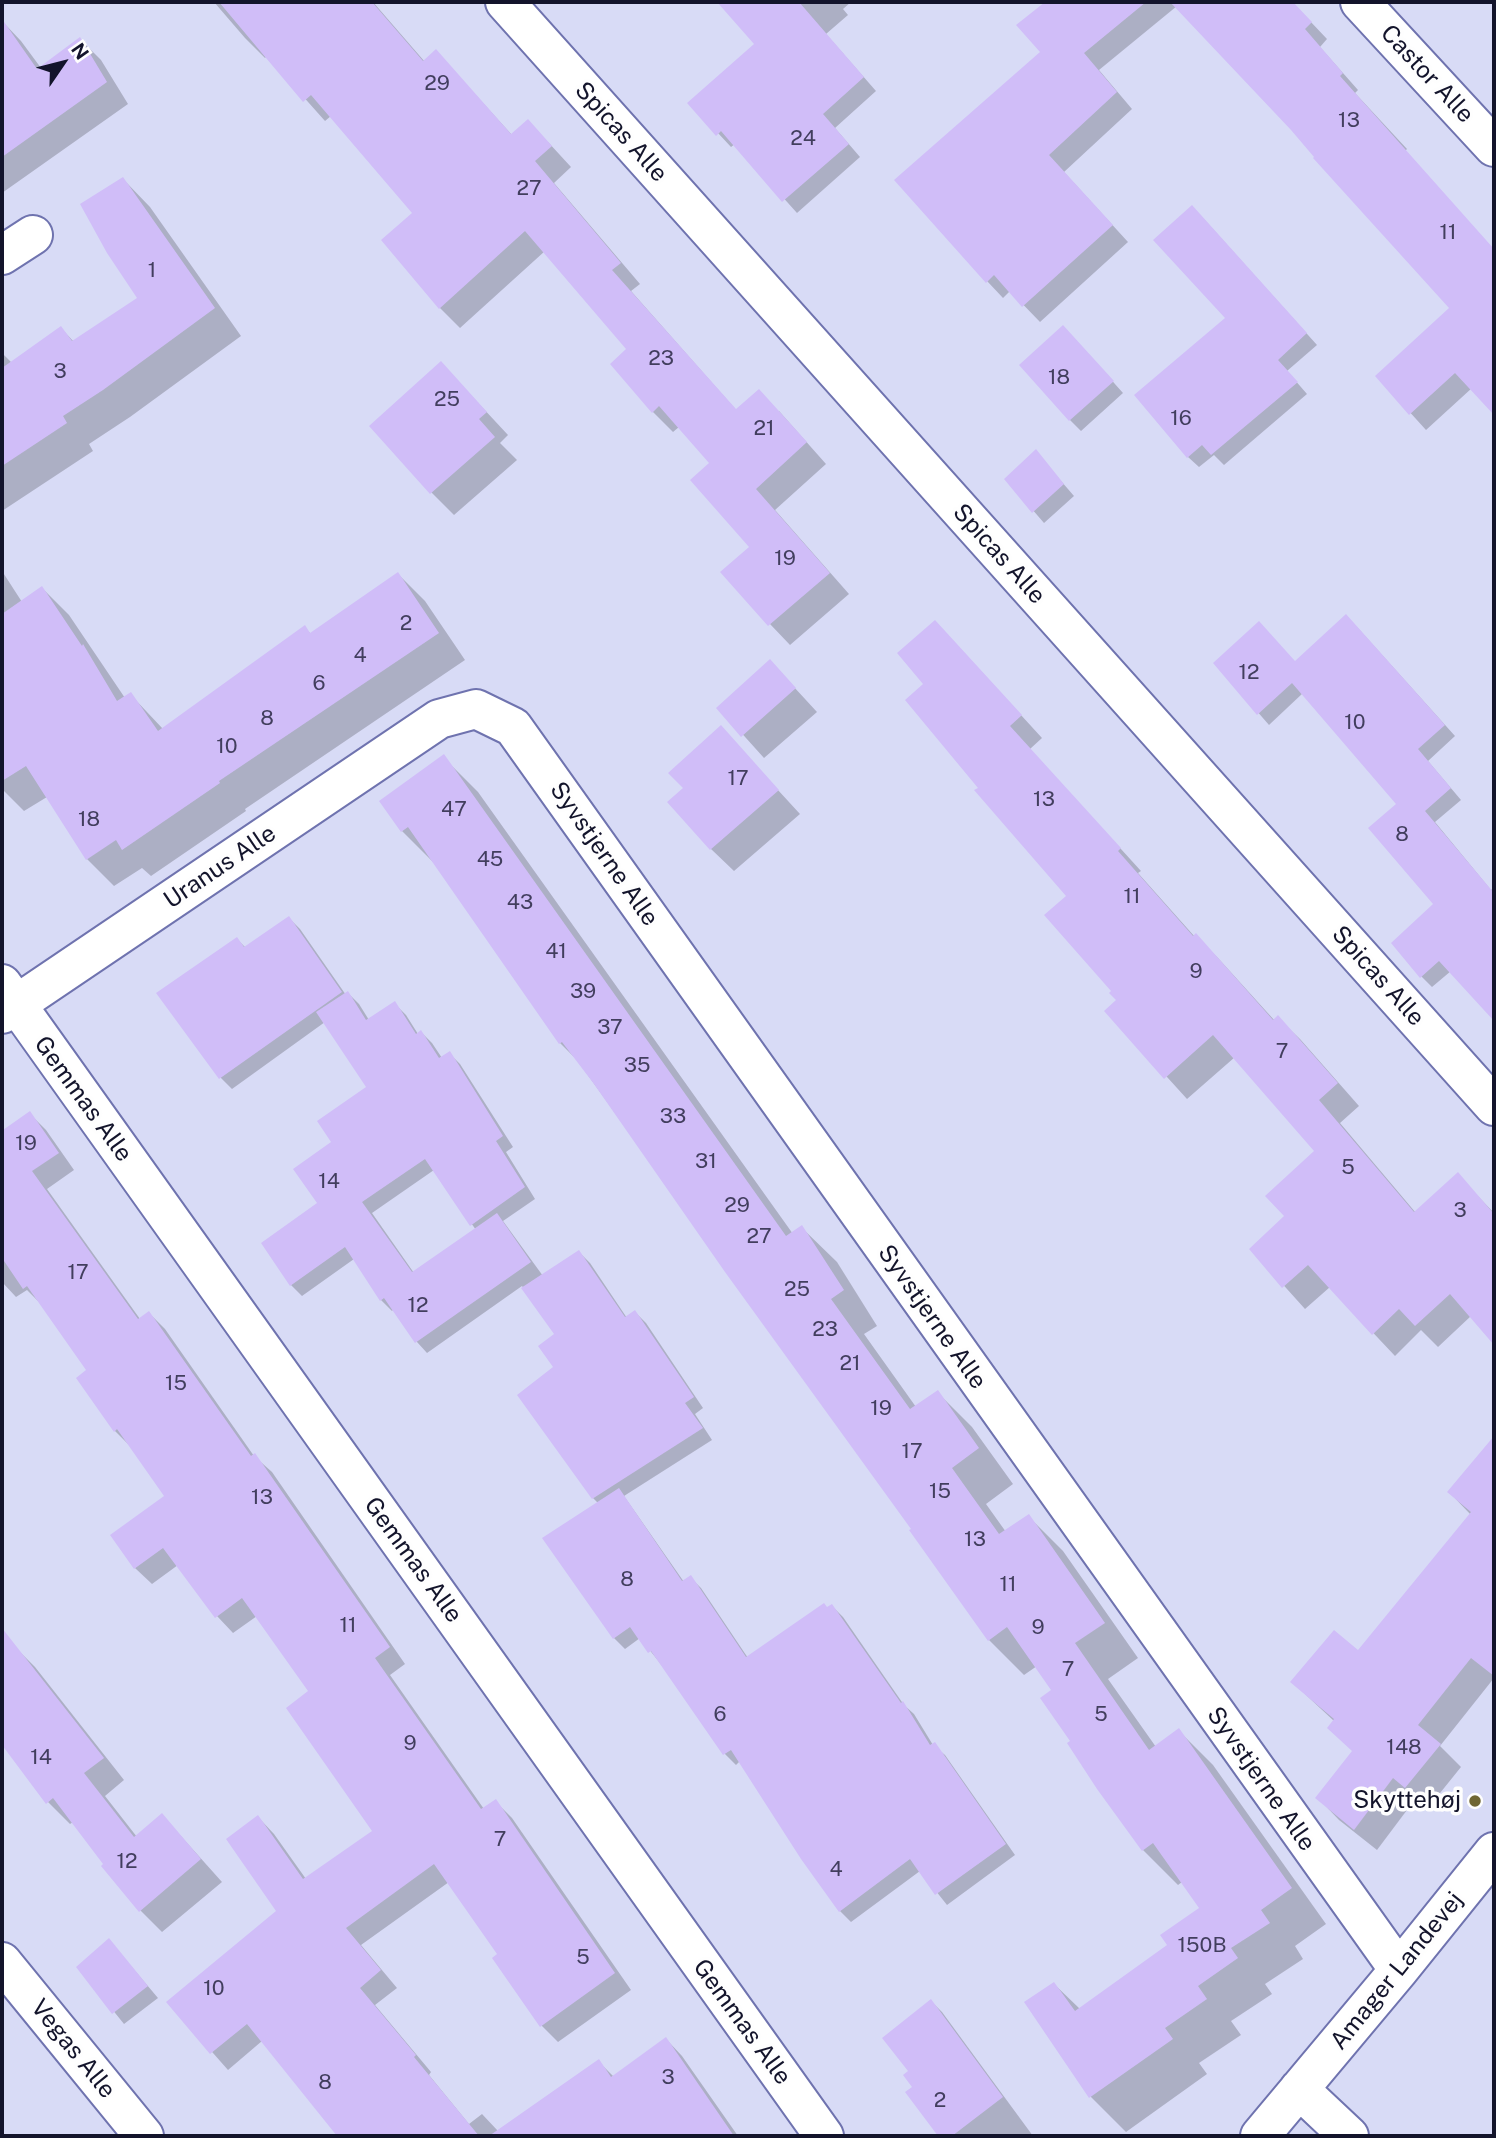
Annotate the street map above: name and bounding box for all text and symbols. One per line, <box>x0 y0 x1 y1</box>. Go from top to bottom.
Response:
street label: Castor Alle <box>1374 19 1480 129</box>
north arrow <box>28 28 98 98</box>
text: N <box>67 39 93 63</box>
house number: 29 <box>424 71 450 97</box>
street label: Spicas Alle <box>569 76 673 188</box>
house number: 13 <box>1338 108 1360 134</box>
house number: 24 <box>790 126 816 152</box>
house number: 27 <box>516 176 542 202</box>
house number: 11 <box>1439 220 1457 246</box>
house number: 1 <box>148 258 156 284</box>
house number: 23 <box>648 346 674 372</box>
house number: 3 <box>53 359 67 385</box>
house number: 18 <box>1048 365 1070 391</box>
house number: 25 <box>434 387 460 413</box>
house number: 16 <box>1170 406 1192 432</box>
house number: 21 <box>753 416 775 442</box>
street label: Spicas Alle <box>947 498 1051 610</box>
house number: 19 <box>774 546 796 572</box>
house number: 2 <box>400 611 412 637</box>
house number: 4 <box>353 643 367 669</box>
house number: 12 <box>1238 660 1260 686</box>
house number: 6 <box>312 671 326 697</box>
house number: 8 <box>260 706 274 732</box>
house number: 10 <box>1344 710 1366 736</box>
house number: 10 <box>216 734 238 760</box>
house number: 17 <box>727 766 749 792</box>
street label: Syvstjerne Alle <box>544 776 664 932</box>
house number: 13 <box>1033 787 1055 813</box>
house number: 47 <box>441 797 467 823</box>
house number: 18 <box>78 807 100 833</box>
street label: Uranus Alle <box>158 819 282 915</box>
house number: 8 <box>1395 822 1409 848</box>
house number: 45 <box>477 847 503 873</box>
house number: 11 <box>1123 884 1141 910</box>
house number: 43 <box>507 890 533 916</box>
street label: Spicas Alle <box>1326 920 1430 1032</box>
house number: 41 <box>545 939 567 965</box>
house number: 9 <box>1189 959 1203 985</box>
house number: 39 <box>570 979 596 1005</box>
house number: 37 <box>597 1015 623 1041</box>
street label: Gemmas Alle <box>28 1031 138 1167</box>
house number: 7 <box>1276 1039 1288 1065</box>
house number: 35 <box>624 1053 650 1079</box>
house number: 33 <box>660 1104 686 1130</box>
house number: 19 <box>15 1131 37 1157</box>
house number: 31 <box>695 1149 717 1175</box>
house number: 5 <box>1341 1155 1355 1181</box>
house number: 14 <box>318 1169 340 1195</box>
house number: 29 <box>724 1193 750 1219</box>
house number: 3 <box>1453 1198 1467 1224</box>
house number: 27 <box>746 1224 772 1250</box>
street label: Syvstjerne Alle <box>872 1239 992 1395</box>
house number: 17 <box>67 1260 89 1286</box>
house number: 25 <box>784 1277 810 1303</box>
house number: 12 <box>407 1293 429 1319</box>
house number: 23 <box>812 1317 838 1343</box>
house number: 21 <box>839 1351 861 1377</box>
house number: 15 <box>165 1371 187 1397</box>
house number: 19 <box>870 1396 892 1422</box>
house number: 17 <box>901 1439 923 1465</box>
house number: 15 <box>929 1479 951 1505</box>
house number: 13 <box>251 1485 273 1511</box>
street label: Gemmas Alle <box>358 1492 468 1628</box>
house number: 13 <box>964 1527 986 1553</box>
house number: 8 <box>620 1567 634 1593</box>
house number: 11 <box>999 1572 1017 1598</box>
house number: 11 <box>339 1613 357 1639</box>
house number: 9 <box>1031 1615 1045 1641</box>
house number: 7 <box>1062 1657 1074 1683</box>
street label: Syvstjerne Alle <box>1201 1701 1321 1857</box>
house number: 6 <box>713 1702 727 1728</box>
house number: 5 <box>1094 1702 1108 1728</box>
house number: 9 <box>403 1731 417 1757</box>
house number: 148 <box>1386 1735 1422 1761</box>
house number: 14 <box>30 1745 52 1771</box>
place label: Skyttehøj <box>1353 1787 1461 1815</box>
marker: Skyttehøj <box>1467 1793 1483 1809</box>
house number: 7 <box>494 1827 506 1853</box>
house number: 12 <box>116 1849 138 1875</box>
house number: 4 <box>829 1857 843 1883</box>
street label: Amager Landevej <box>1325 1886 1469 2056</box>
house number: 150B <box>1178 1933 1226 1959</box>
house number: 5 <box>576 1945 590 1971</box>
street label: Gemmas Alle <box>687 1954 797 2090</box>
house number: 10 <box>203 1976 225 2002</box>
street label: Vegas Alle <box>25 1994 121 2104</box>
house number: 3 <box>661 2065 675 2091</box>
house number: 8 <box>318 2070 332 2096</box>
house number: 2 <box>934 2088 946 2114</box>

